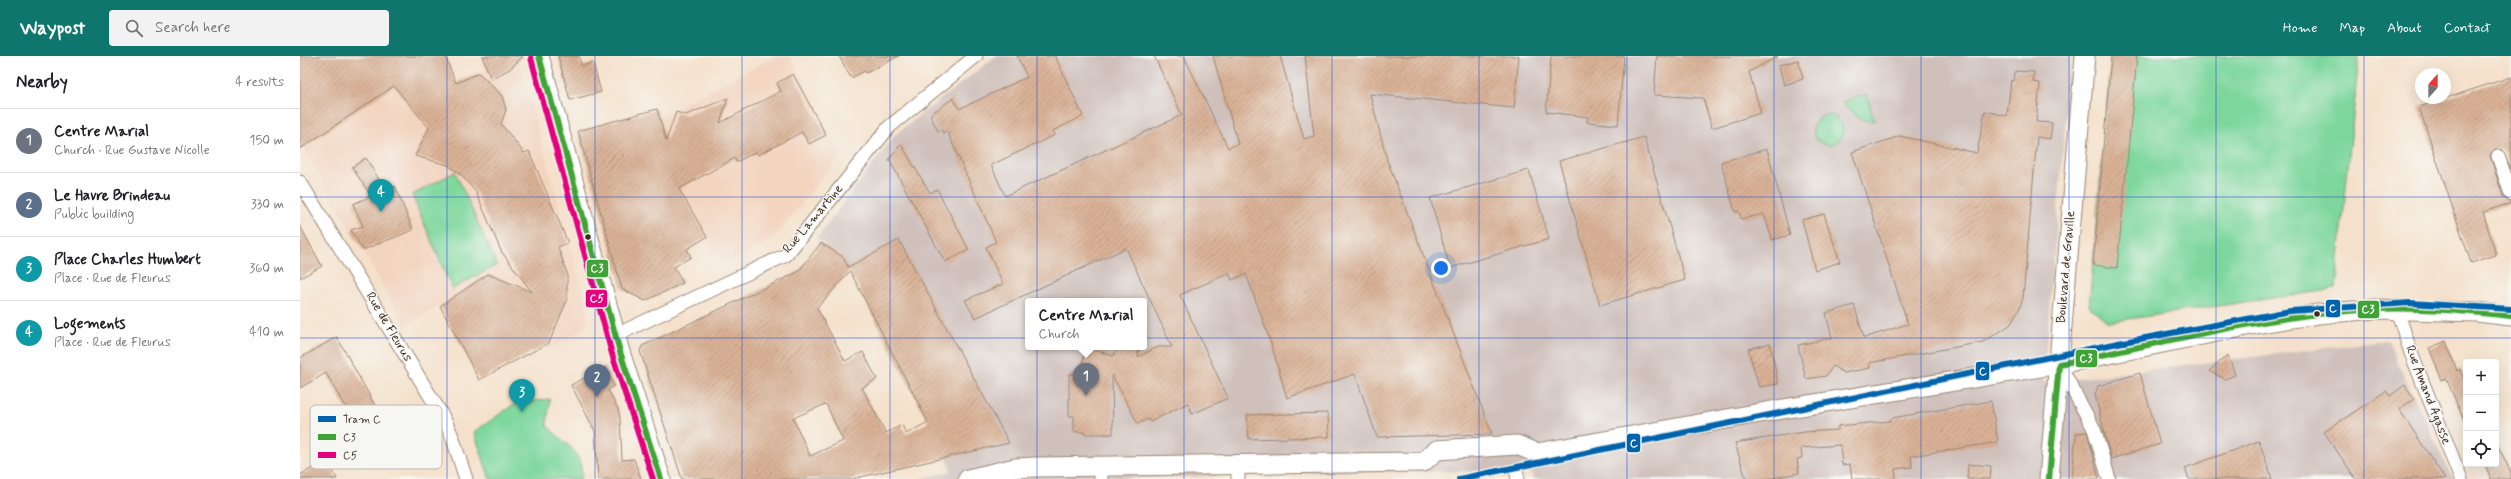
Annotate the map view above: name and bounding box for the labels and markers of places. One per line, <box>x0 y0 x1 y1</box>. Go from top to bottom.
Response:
pin: 4 <box>368 179 394 212</box>
unlabelled marker <box>583 232 593 242</box>
unlabelled marker <box>2312 309 2322 319</box>
pin: 1 <box>1073 363 1099 396</box>
pin: 2 <box>584 364 610 397</box>
pin: 3 <box>509 379 535 412</box>

